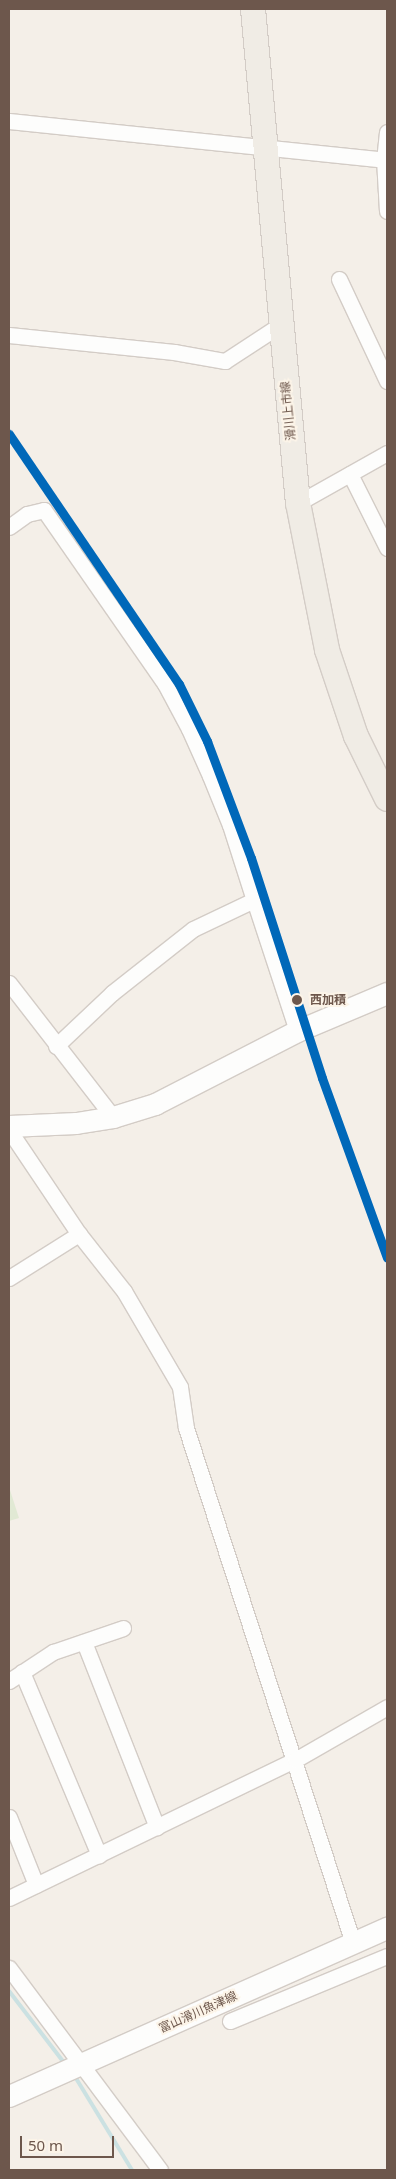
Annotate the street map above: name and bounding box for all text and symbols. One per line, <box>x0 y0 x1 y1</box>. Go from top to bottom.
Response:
street label: 滑川上市線 <box>278 380 298 442</box>
marker: 西加積 <box>288 991 306 1009</box>
place label: 西加積 <box>310 993 346 1007</box>
street label: 富山滑川魚津線 <box>157 1988 239 2036</box>
scale bar <box>22 2126 116 2158</box>
text: 50 m <box>28 2135 63 2155</box>

